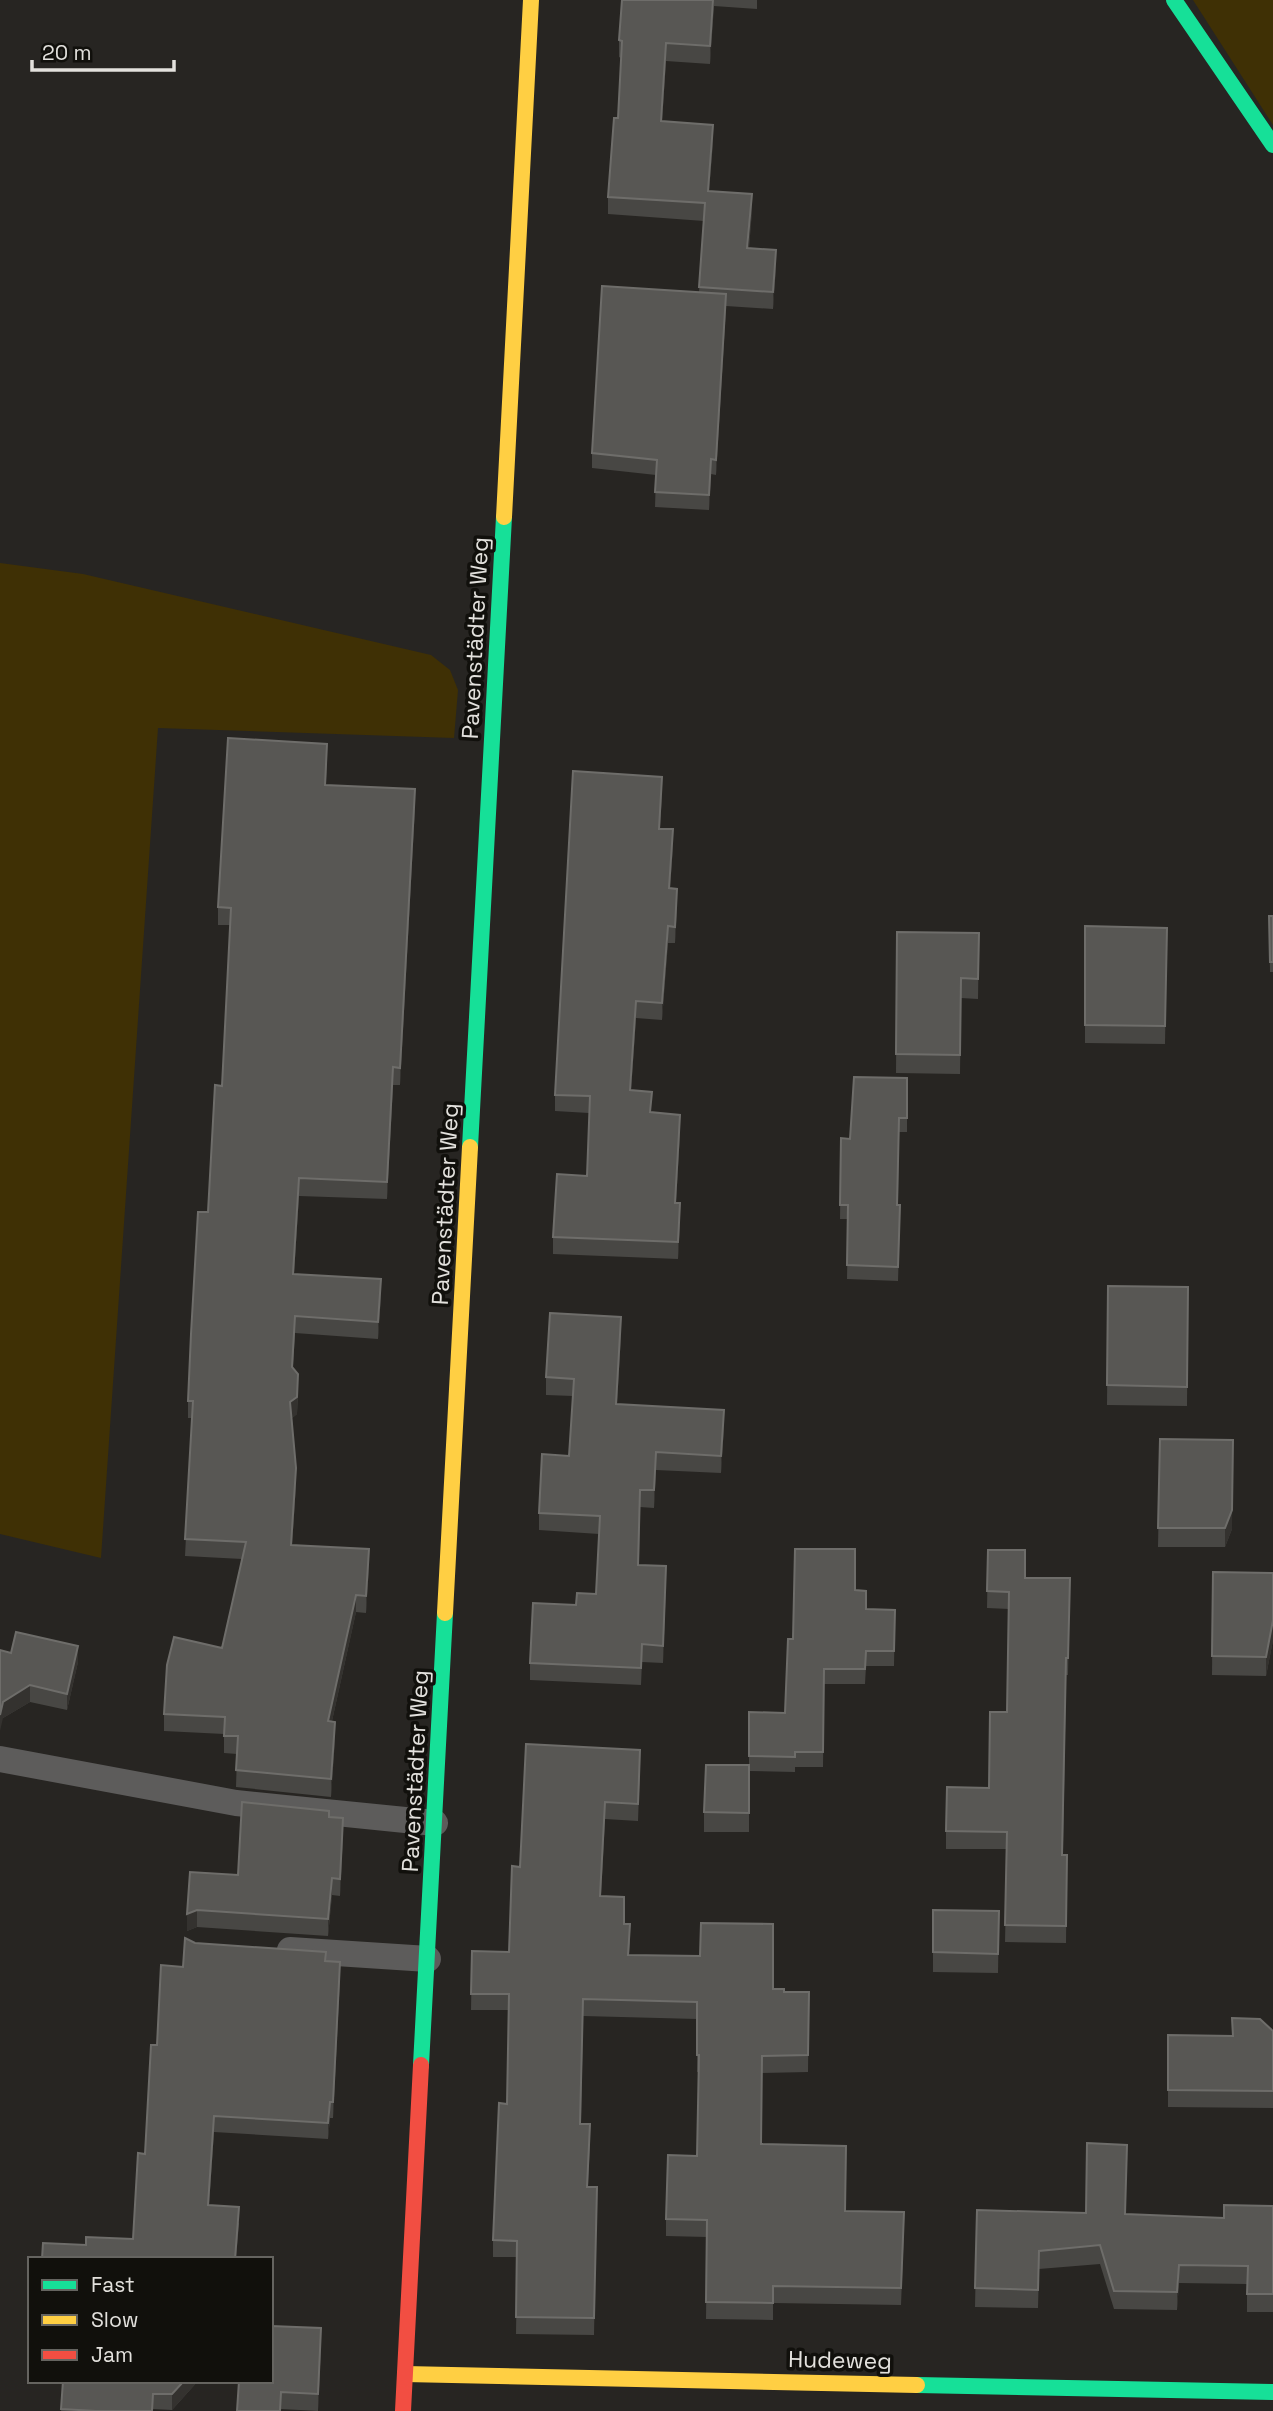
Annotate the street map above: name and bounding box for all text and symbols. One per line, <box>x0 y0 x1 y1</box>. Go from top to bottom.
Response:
scale bar <box>32 28 173 72</box>
text: 20 m <box>42 39 92 66</box>
street label: Pavenstädter Weg <box>455 536 495 740</box>
street label: Pavenstädter Weg <box>425 1102 465 1306</box>
street label: Pavenstädter Weg <box>395 1669 435 1873</box>
legend <box>28 2257 273 2383</box>
text: Fast <box>91 2271 135 2298</box>
text: Slow <box>91 2306 139 2333</box>
text: Jam <box>91 2341 133 2368</box>
street label: Hudeweg <box>788 2344 892 2376</box>

